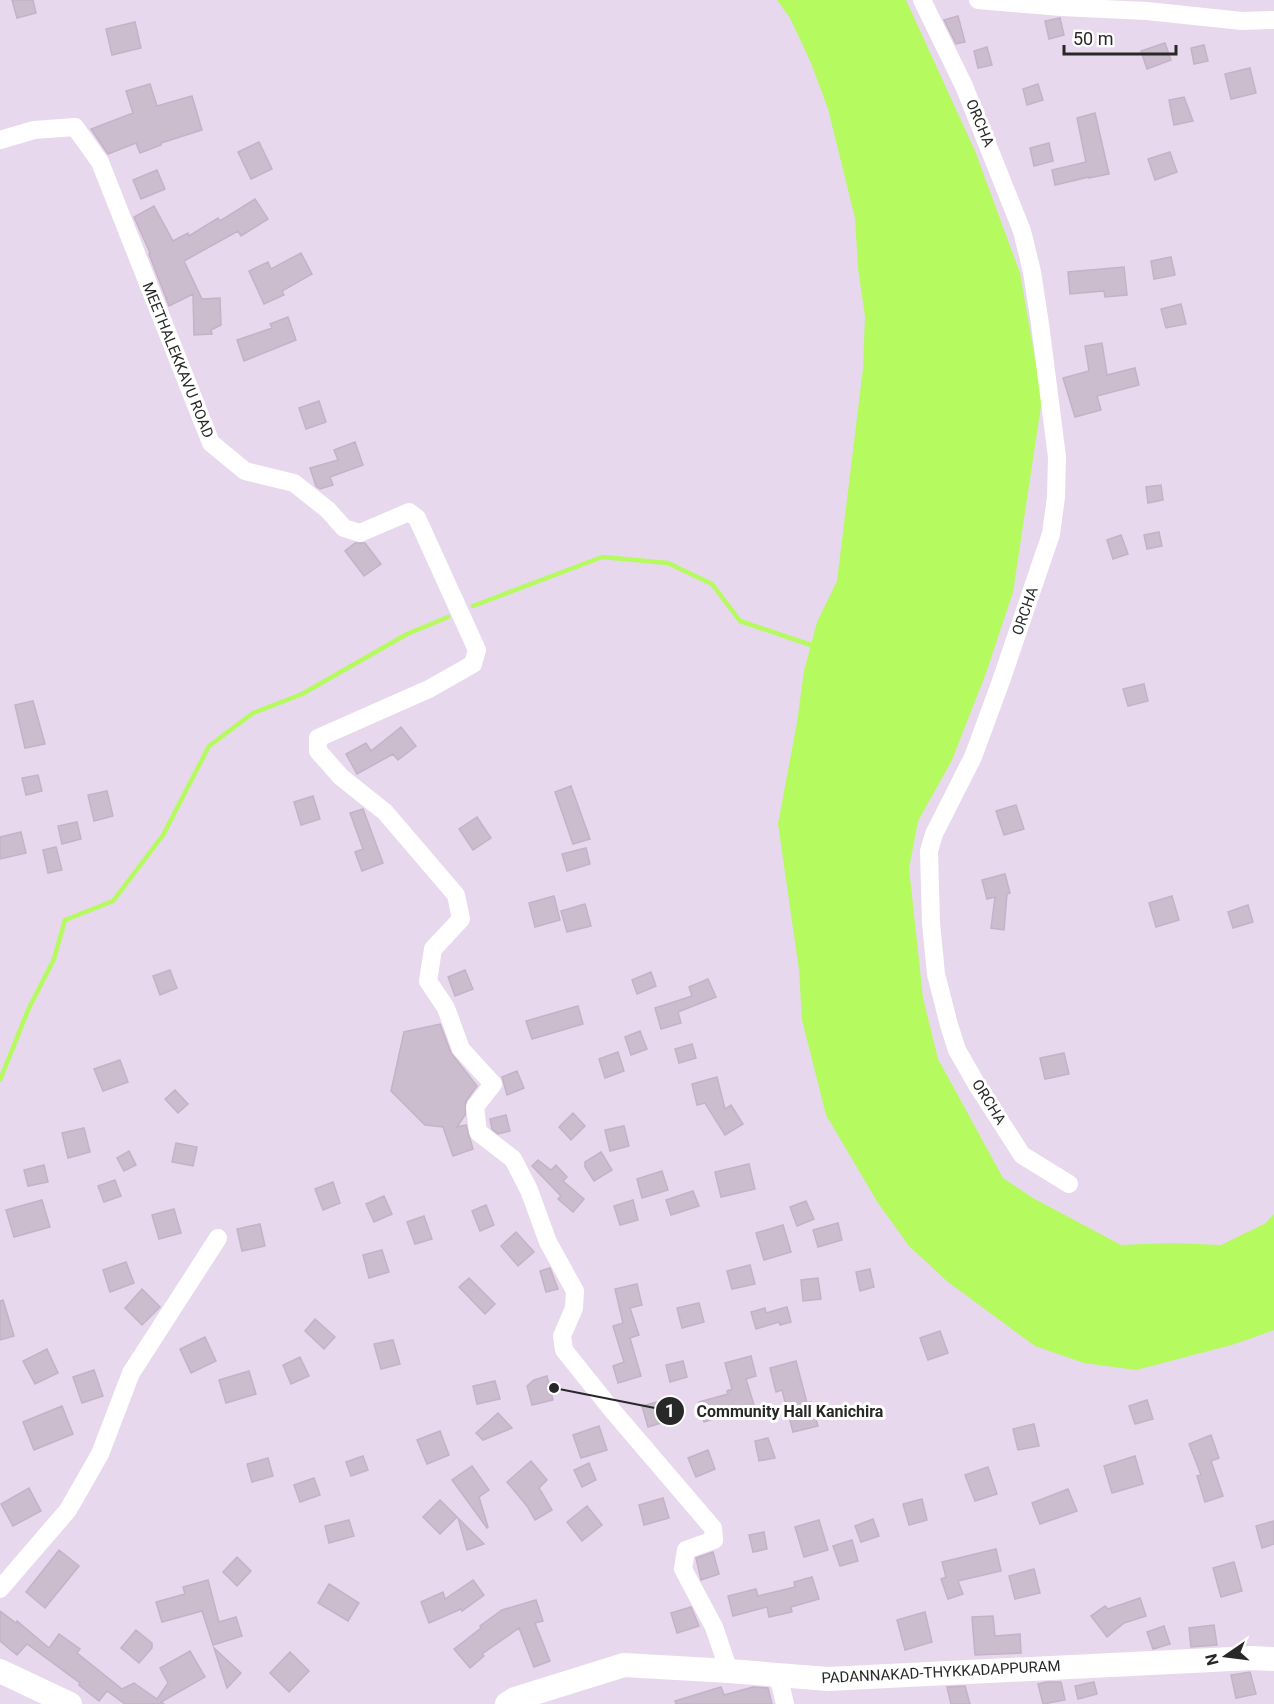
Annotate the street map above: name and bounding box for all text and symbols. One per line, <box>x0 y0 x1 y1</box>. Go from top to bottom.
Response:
scale bar <box>1064 18 1176 56</box>
text: 50 m <box>1073 28 1113 49</box>
street label: ORCHA <box>962 96 998 150</box>
street label: MEETHALEKKAVU ROAD <box>138 279 218 441</box>
street label: ORCHA <box>1008 584 1042 638</box>
street label: ORCHA <box>968 1076 1010 1128</box>
callout: Community Hall Kanichira <box>655 1394 896 1428</box>
text: 1 <box>665 1400 675 1421</box>
text: Community Hall Kanichira <box>697 1402 884 1421</box>
north arrow <box>1196 1626 1256 1686</box>
text: N <box>1201 1652 1223 1667</box>
street label: PADANNAKAD-THYKKADAPPURAM <box>821 1657 1061 1687</box>

